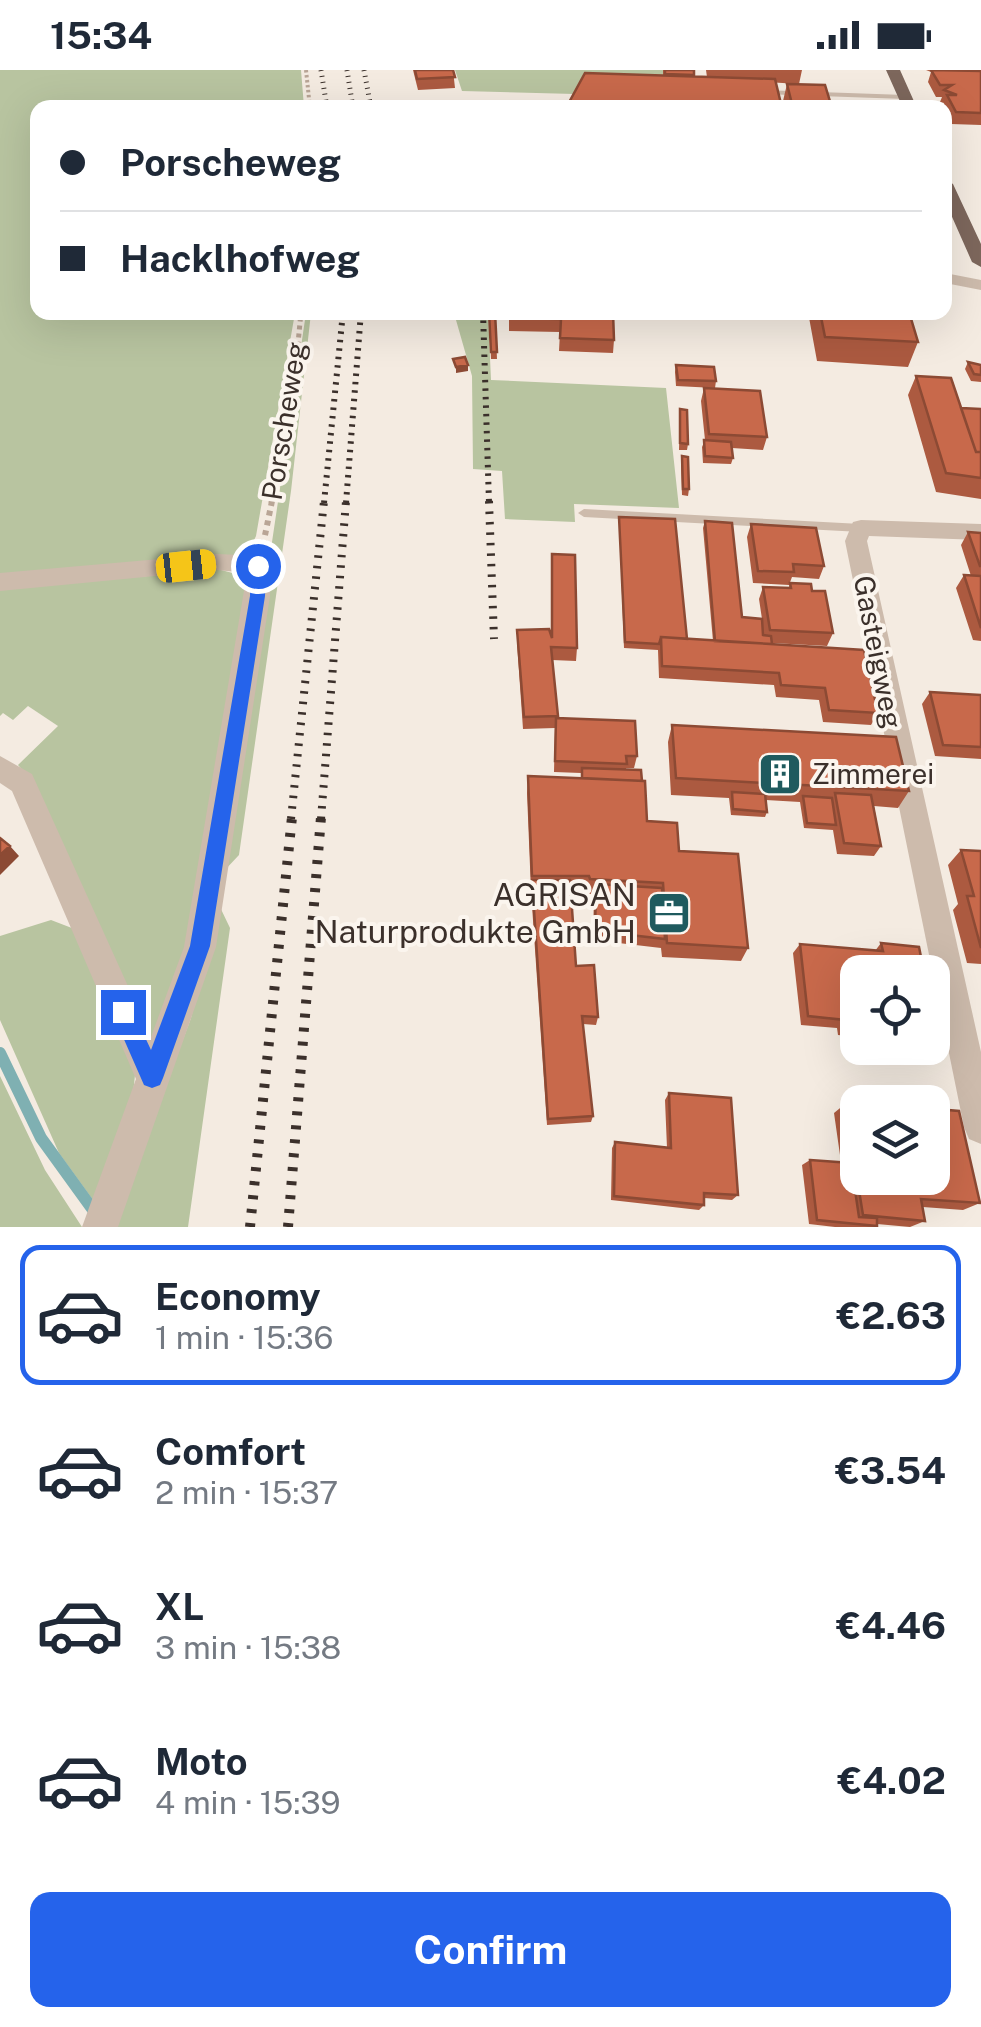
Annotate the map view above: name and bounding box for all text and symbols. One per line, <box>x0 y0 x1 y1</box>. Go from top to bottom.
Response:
text: 15:34 <box>50 13 152 58</box>
text: Porscheweg <box>120 140 341 185</box>
text: Hacklhofweg <box>120 236 360 281</box>
street label: Porscheweg <box>255 339 312 503</box>
route start <box>236 544 281 589</box>
car <box>155 548 217 584</box>
street label: Gasteigweg <box>847 573 909 731</box>
building icon: Zimmerei <box>757 751 803 797</box>
place label: Zimmerei <box>812 757 934 790</box>
place label: AGRISAN Naturprodukte GmbH <box>314 876 636 950</box>
office icon: AGRISAN Naturprodukte GmbH <box>646 890 692 936</box>
map controls <box>840 955 950 1195</box>
button: locate <box>840 955 950 1065</box>
route end <box>101 990 146 1035</box>
button: layers <box>840 1085 950 1195</box>
icon: car <box>35 1270 125 1360</box>
text: Economy <box>155 1274 321 1319</box>
text: €2.63 <box>837 1293 946 1338</box>
text: 1 min · 15:36 <box>155 1319 333 1356</box>
icon: car <box>35 1425 125 1515</box>
text: Comfort <box>155 1429 306 1474</box>
text: €3.54 <box>835 1448 946 1493</box>
text: 2 min · 15:37 <box>155 1474 338 1511</box>
icon: car <box>35 1580 125 1670</box>
text: XL <box>155 1584 204 1629</box>
text: €4.46 <box>836 1603 946 1648</box>
text: 3 min · 15:38 <box>155 1629 341 1666</box>
icon: car <box>35 1735 125 1825</box>
text: Moto <box>155 1739 248 1784</box>
text: €4.02 <box>837 1758 946 1803</box>
text: 4 min · 15:39 <box>155 1784 341 1821</box>
button: Confirm <box>30 1892 951 2007</box>

